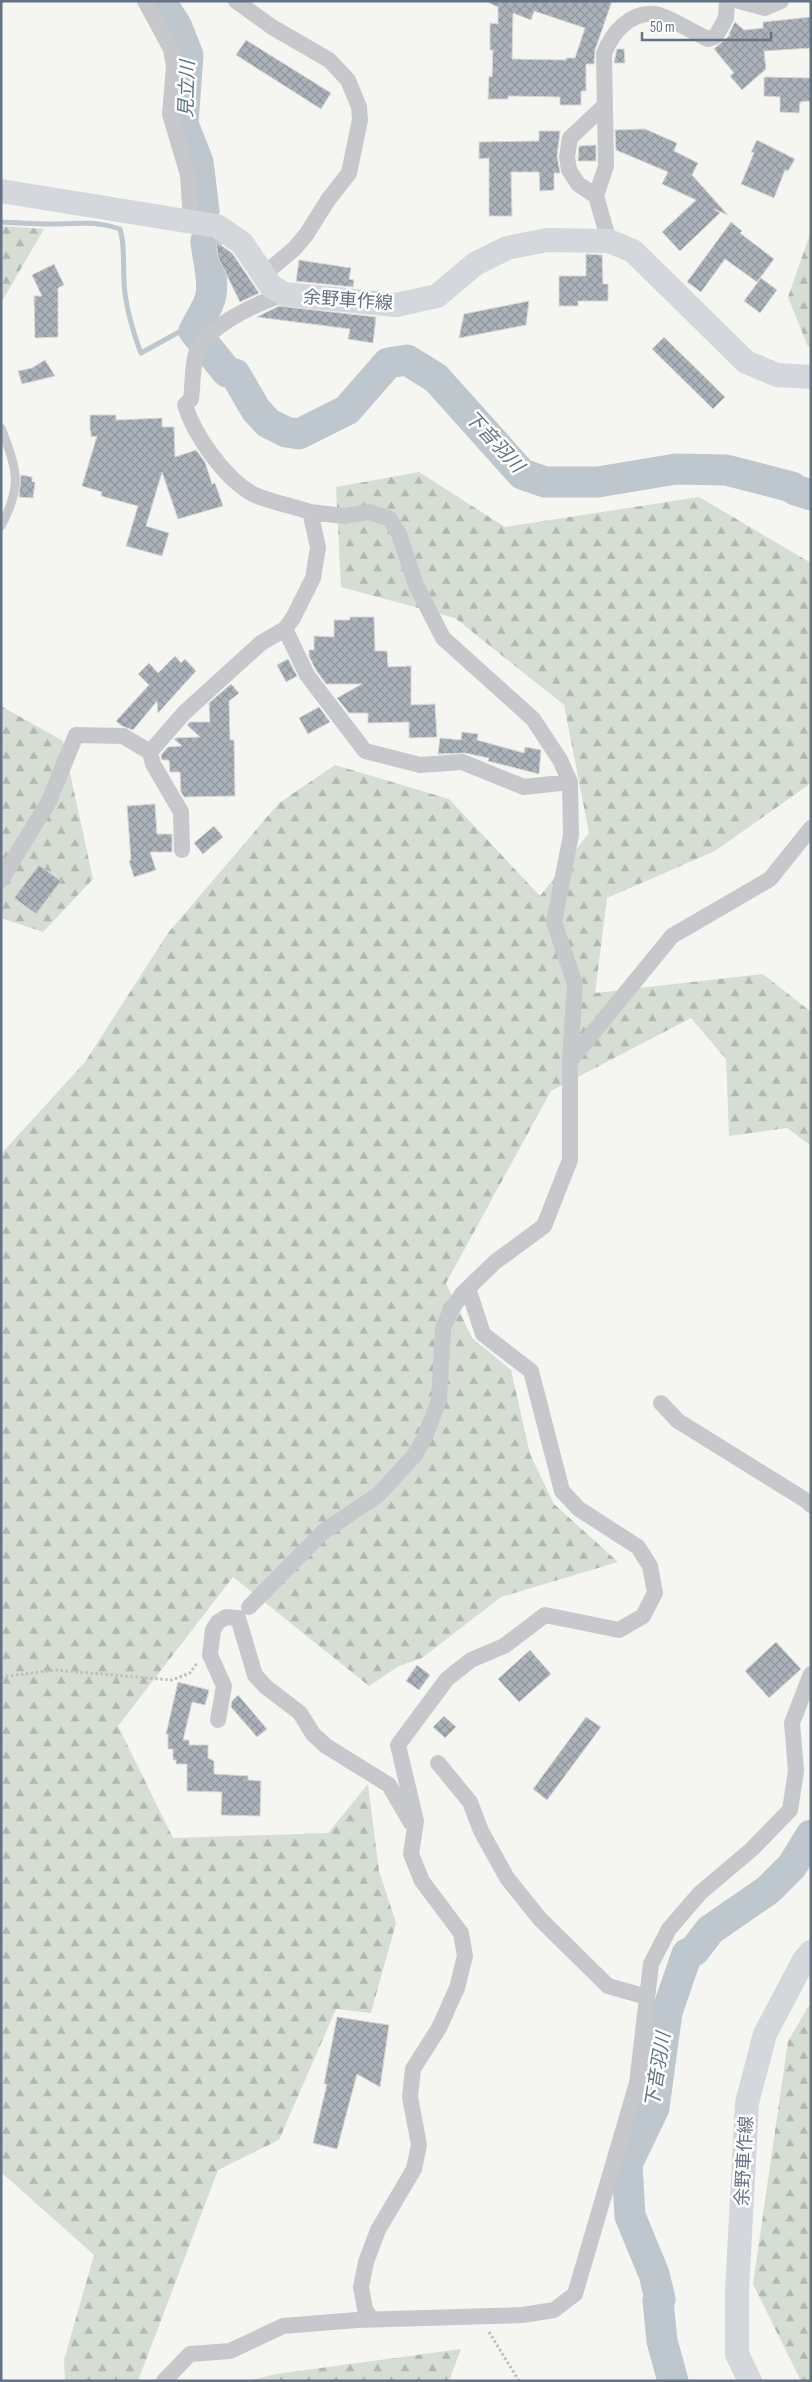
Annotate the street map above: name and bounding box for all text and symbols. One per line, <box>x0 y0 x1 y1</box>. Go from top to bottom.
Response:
scale bar <box>642 10 771 42</box>
text: 50 m <box>650 18 675 37</box>
water label: 見立川 <box>175 58 200 118</box>
street label: 余野車作線 <box>302 287 394 314</box>
water label: 下音羽川 <box>460 406 530 479</box>
water label: 下音羽川 <box>641 2029 676 2110</box>
street label: 余野車作線 <box>732 2116 757 2207</box>

